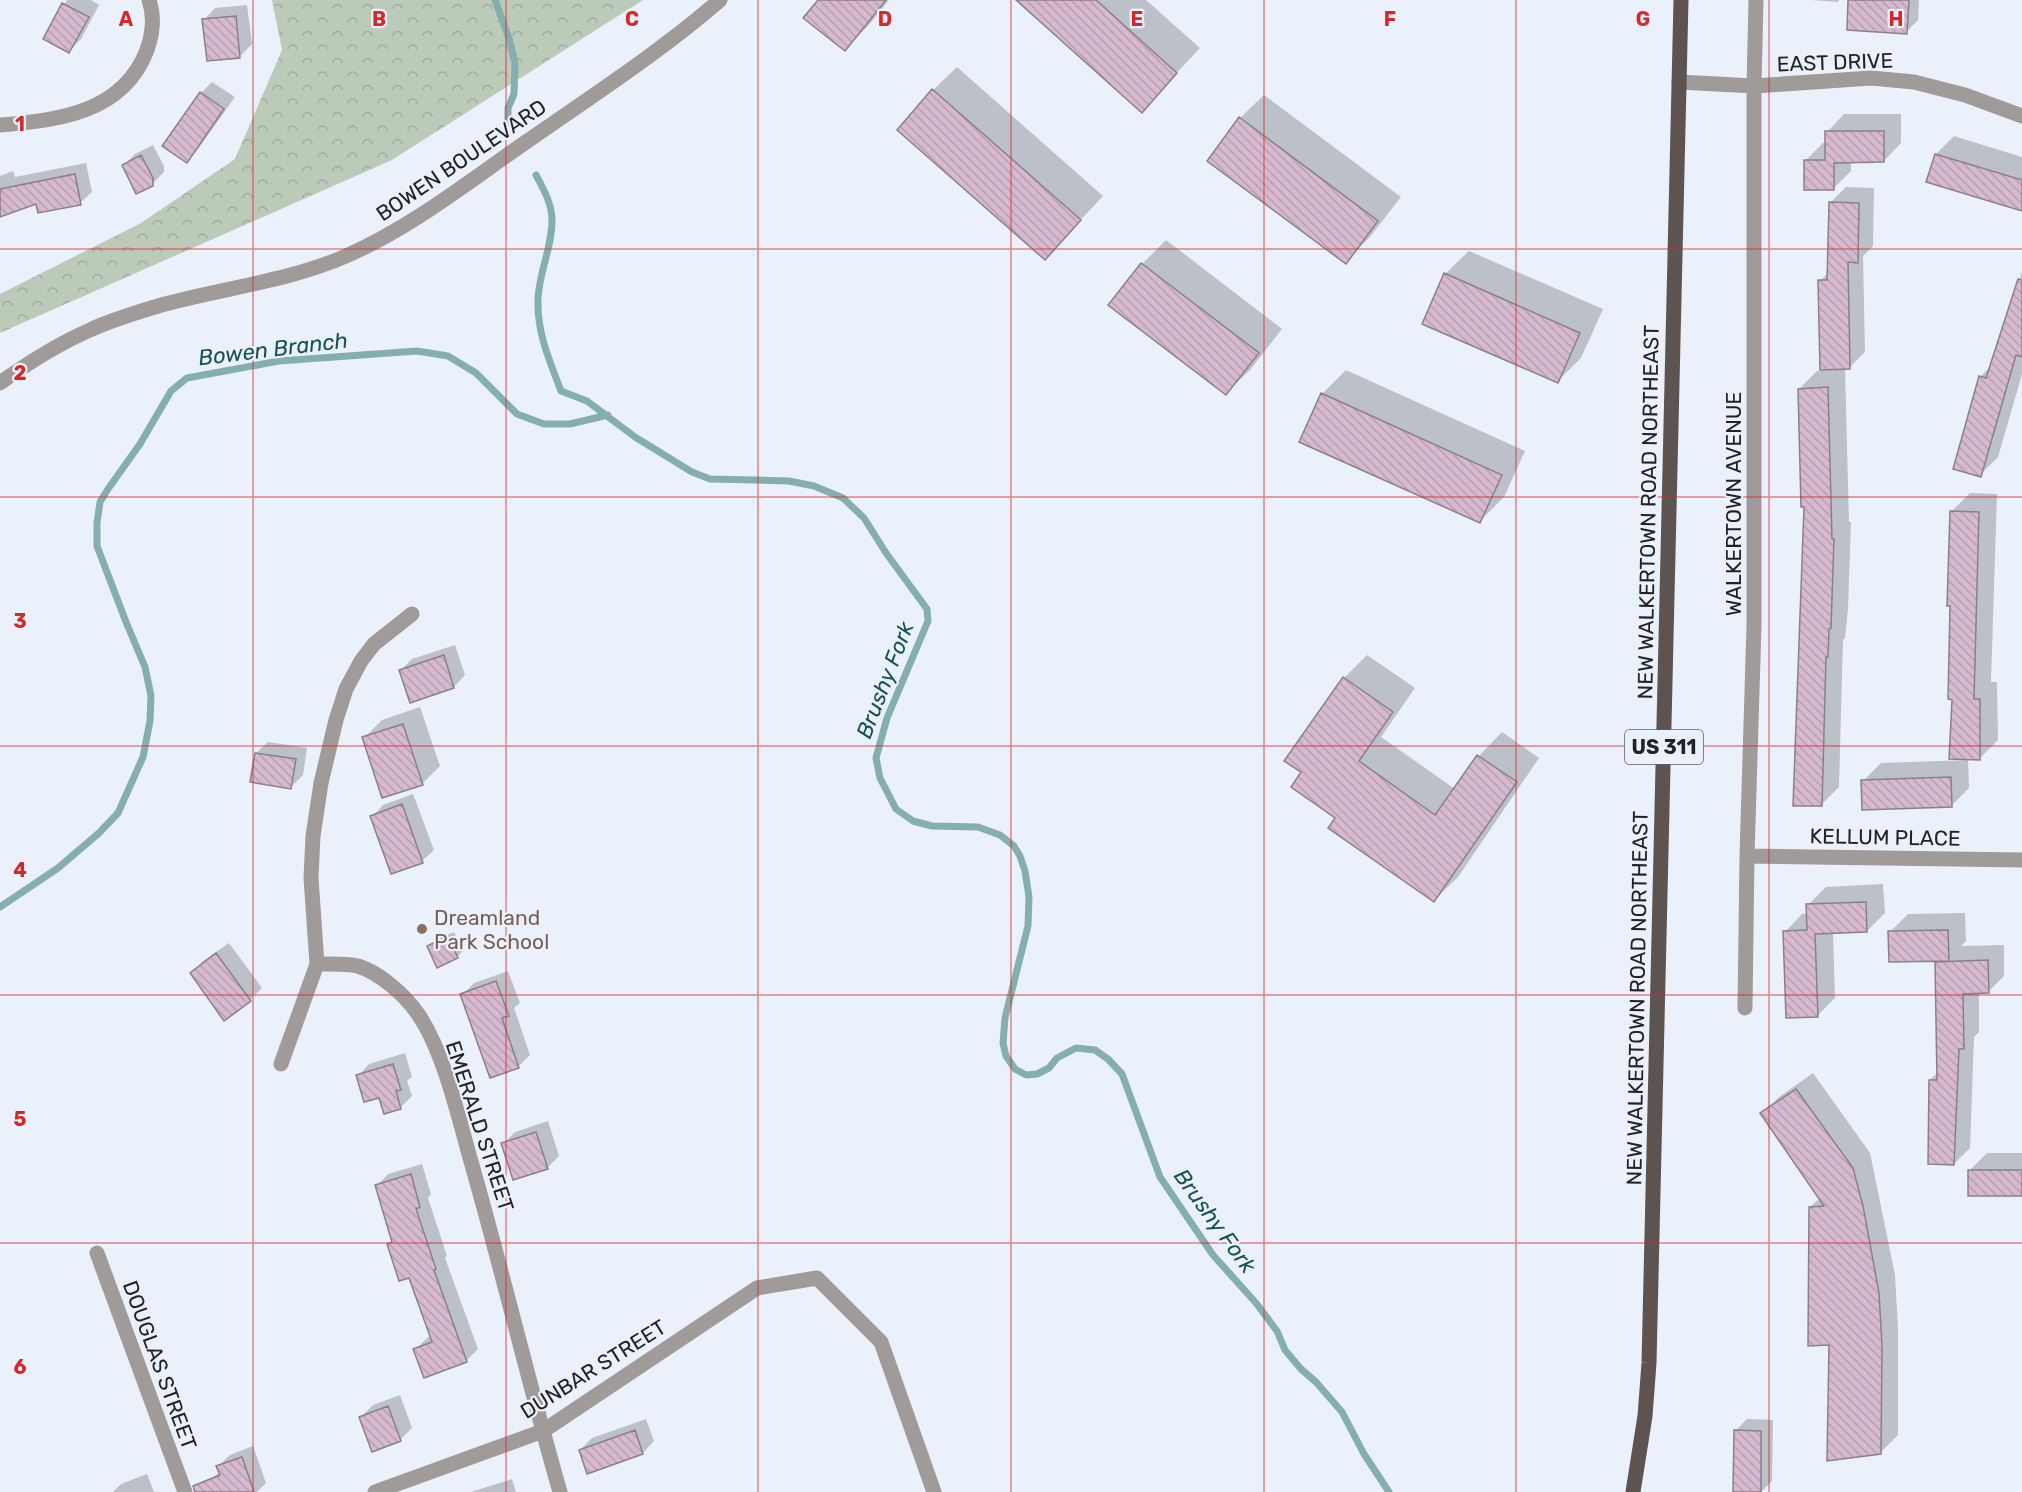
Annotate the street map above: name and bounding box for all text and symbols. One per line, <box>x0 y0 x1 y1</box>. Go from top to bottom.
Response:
text: A <box>119 7 134 31</box>
text: B <box>372 7 386 31</box>
text: C <box>625 7 639 31</box>
text: D <box>878 7 892 31</box>
text: E <box>1131 7 1143 31</box>
text: F <box>1384 7 1396 31</box>
text: G <box>1636 7 1650 31</box>
text: H <box>1889 7 1903 31</box>
street label: EAST DRIVE <box>1776 47 1894 77</box>
street label: BOWEN BOULEVARD <box>371 94 551 226</box>
text: 1 <box>15 112 25 136</box>
street label: NEW WALKERTOWN ROAD NORTHEAST <box>1632 324 1664 700</box>
water label: Bowen Branch <box>197 326 349 372</box>
text: 2 <box>14 361 27 385</box>
street label: WALKERTOWN AVENUE <box>1721 392 1746 616</box>
text: 3 <box>13 609 27 633</box>
water label: Brushy Fork <box>850 617 920 742</box>
road number: US 311 <box>1625 730 1703 764</box>
street label: NEW WALKERTOWN ROAD NORTHEAST <box>1621 810 1653 1186</box>
street label: KELLUM PLACE <box>1809 823 1961 851</box>
text: 4 <box>13 858 27 882</box>
place label: Dreamland Park School <box>434 905 549 954</box>
marker: Dreamland Park School <box>415 922 429 936</box>
street label: EMERALD STREET <box>441 1038 519 1214</box>
text: 5 <box>14 1107 27 1131</box>
water label: Brushy Fork <box>1168 1163 1262 1279</box>
street label: DOUGLAS STREET <box>118 1277 202 1453</box>
street label: DUNBAR STREET <box>516 1314 670 1424</box>
text: 6 <box>13 1355 27 1379</box>

